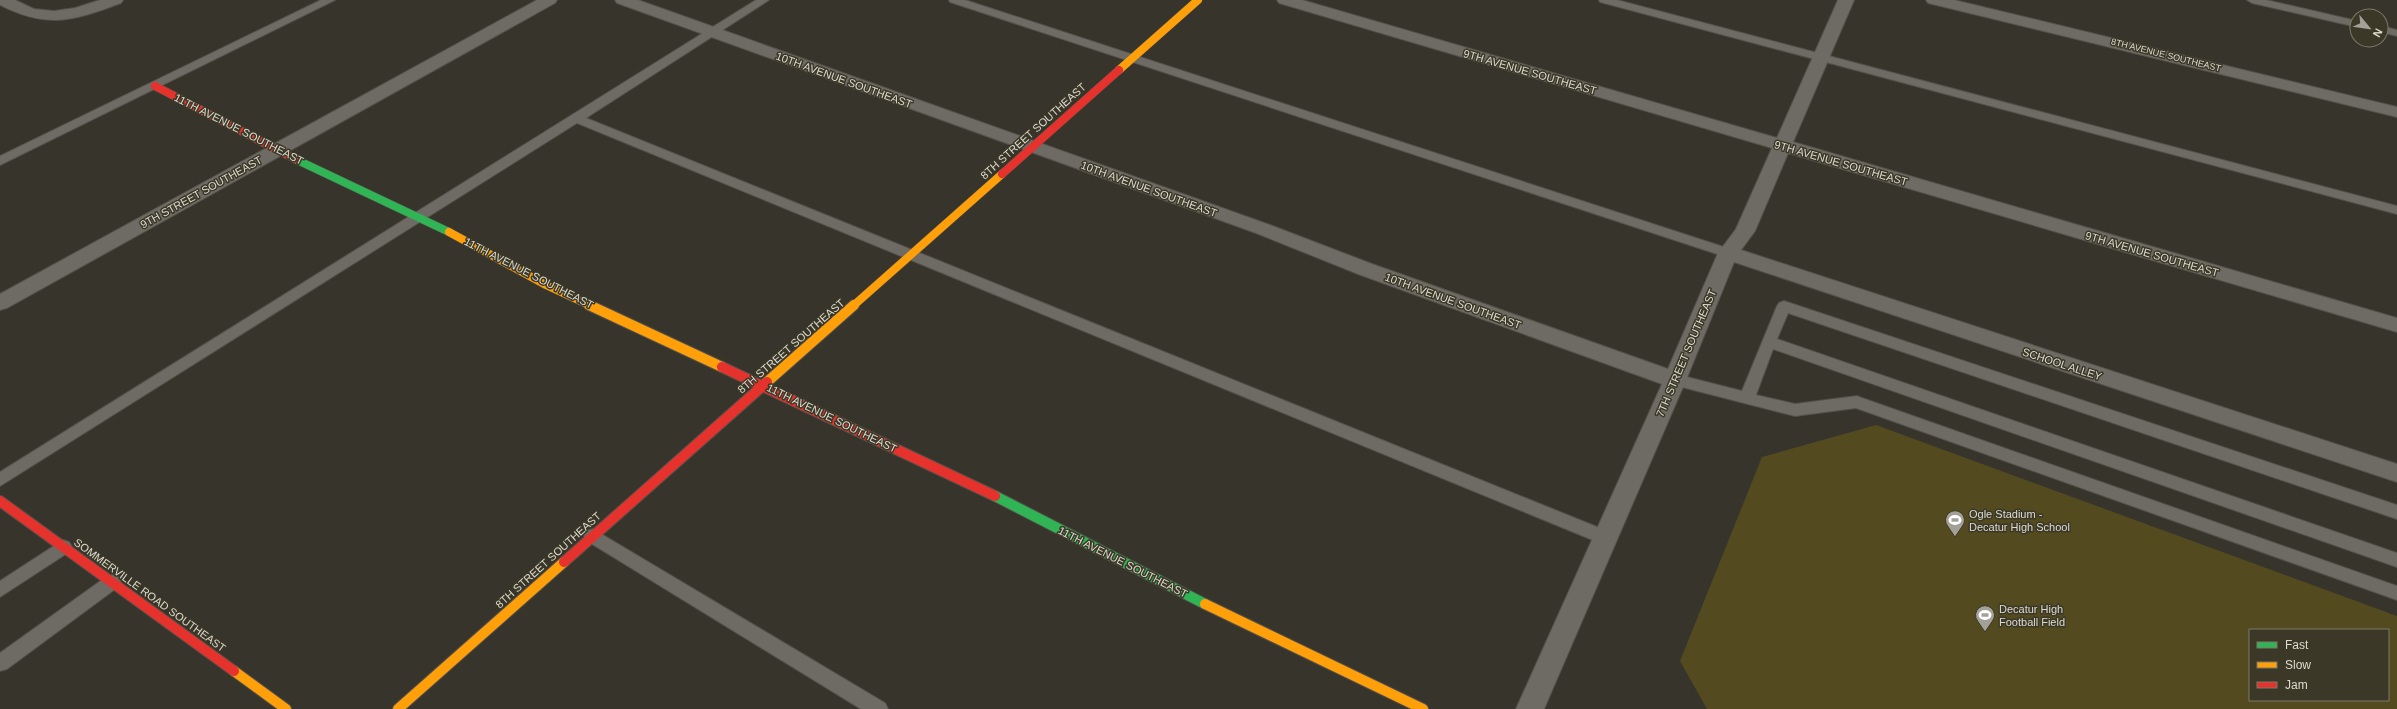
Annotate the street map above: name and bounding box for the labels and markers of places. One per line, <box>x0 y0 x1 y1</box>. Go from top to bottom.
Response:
place label: Ogle Stadium - Decatur High School <box>1969 508 2070 533</box>
sports icon: Ogle Stadium - Decatur High School <box>1944 509 1966 537</box>
place label: Decatur High Football Field <box>1999 603 2065 628</box>
sports icon: Decatur High Football Field <box>1974 604 1996 632</box>

